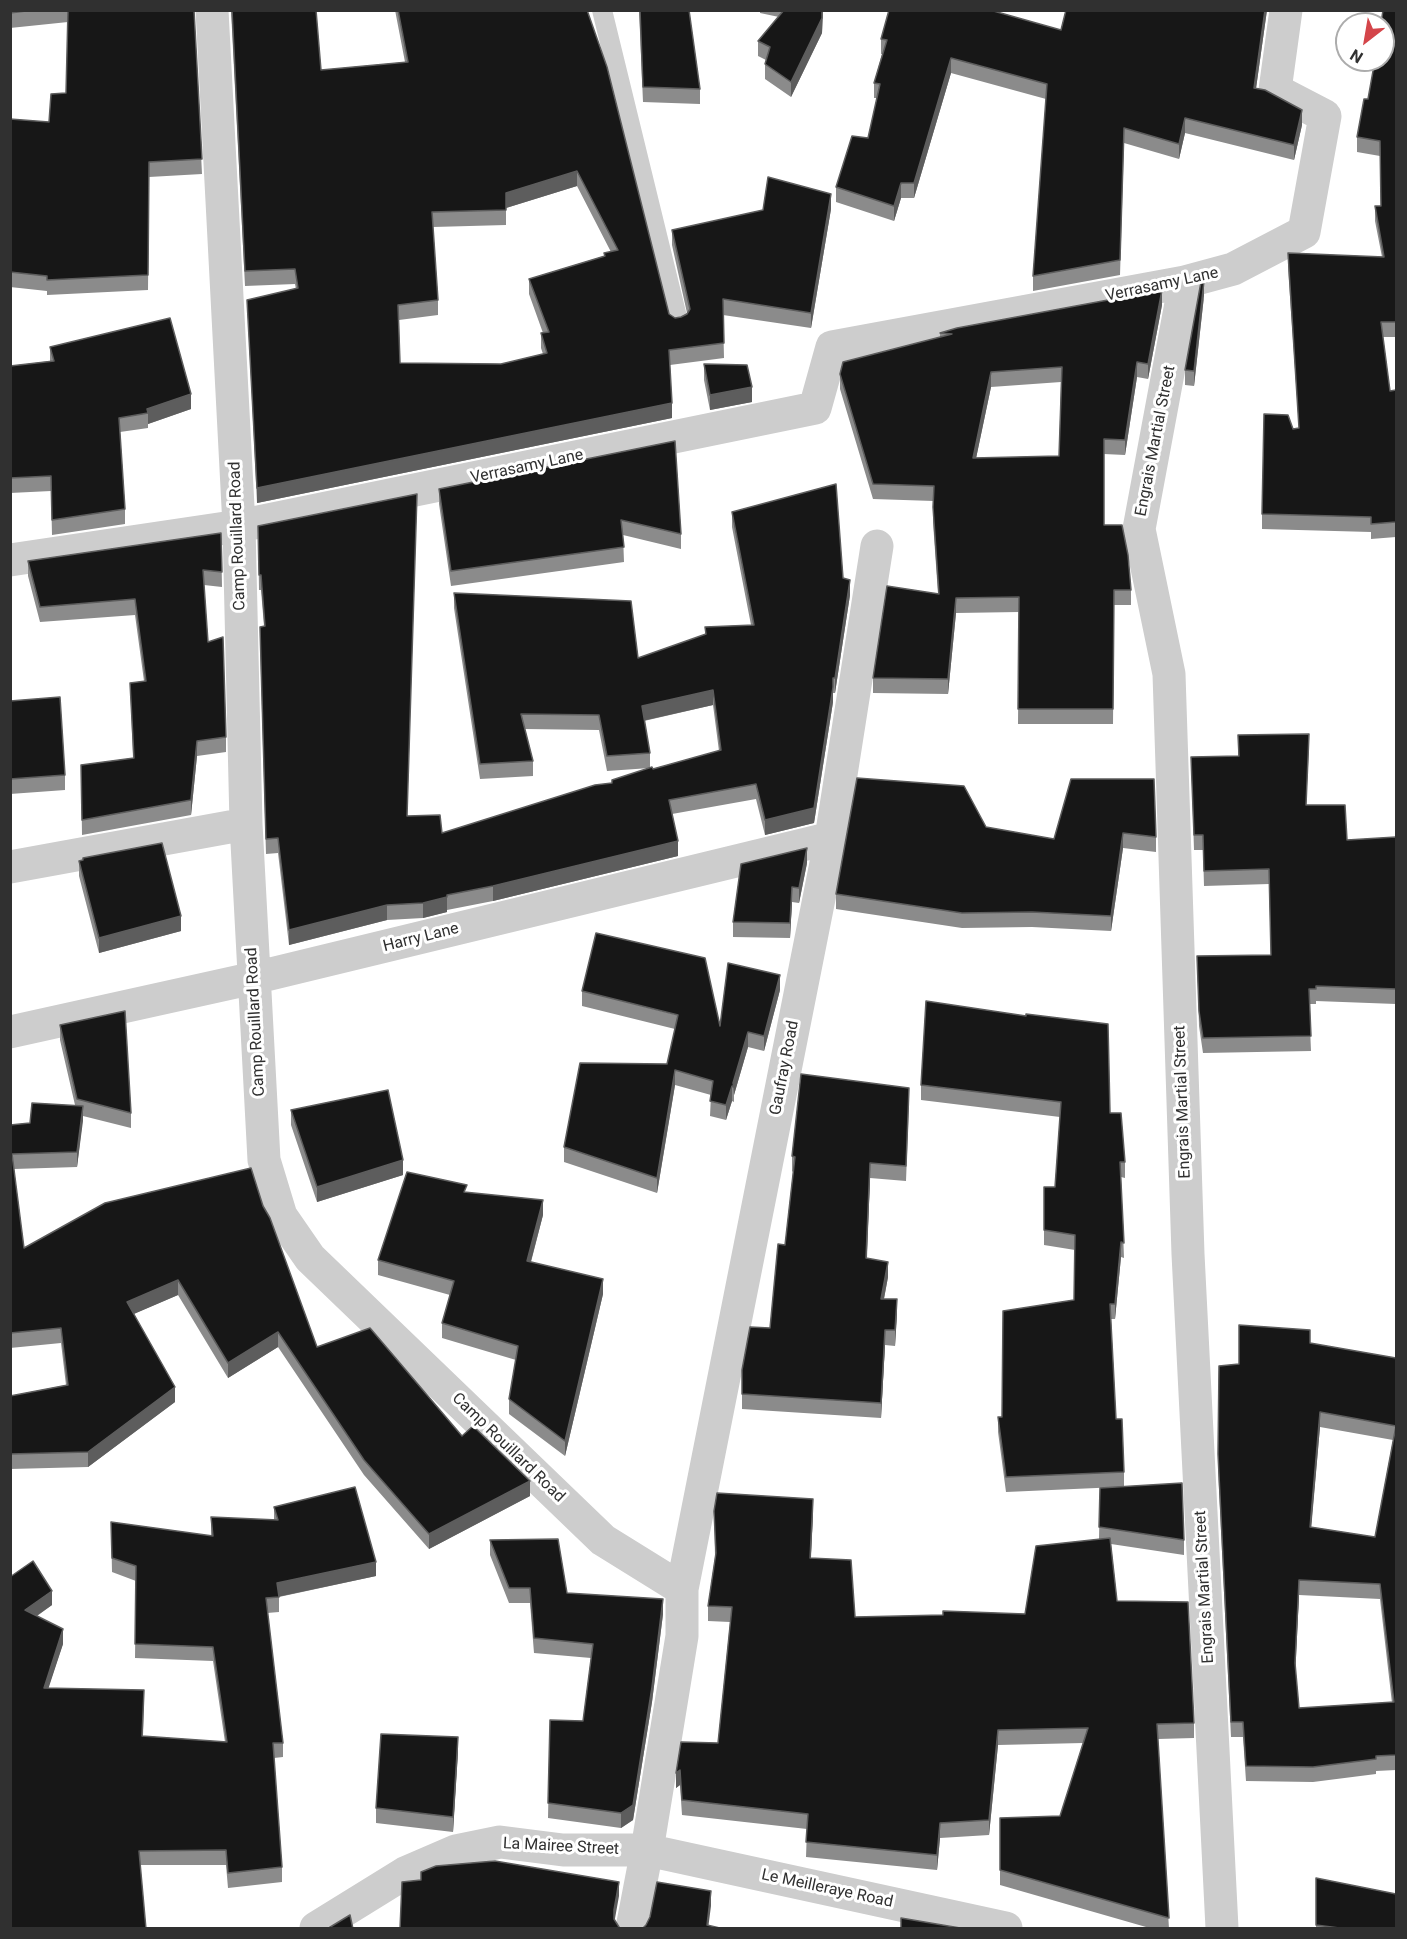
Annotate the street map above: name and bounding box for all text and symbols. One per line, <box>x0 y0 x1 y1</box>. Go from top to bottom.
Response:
north arrow <box>1335 12 1395 72</box>
text: N <box>1347 45 1366 67</box>
street label: Verrasamy Lane <box>1104 264 1220 306</box>
street label: Engrais Martial Street <box>1132 364 1180 518</box>
street label: Verrasamy Lane <box>469 446 585 488</box>
street label: Camp Rouillard Road <box>226 461 250 611</box>
street label: Harry Lane <box>381 919 461 957</box>
street label: Camp Rouillard Road <box>243 947 269 1097</box>
street label: Gaufray Road <box>766 1019 804 1117</box>
street label: Engrais Martial Street <box>1171 1025 1195 1179</box>
street label: Camp Rouillard Road <box>448 1389 568 1507</box>
street label: Engrais Martial Street <box>1191 1510 1219 1664</box>
street label: La Mairee Street <box>502 1834 620 1860</box>
street label: Le Meilleraye Road <box>759 1866 895 1912</box>

